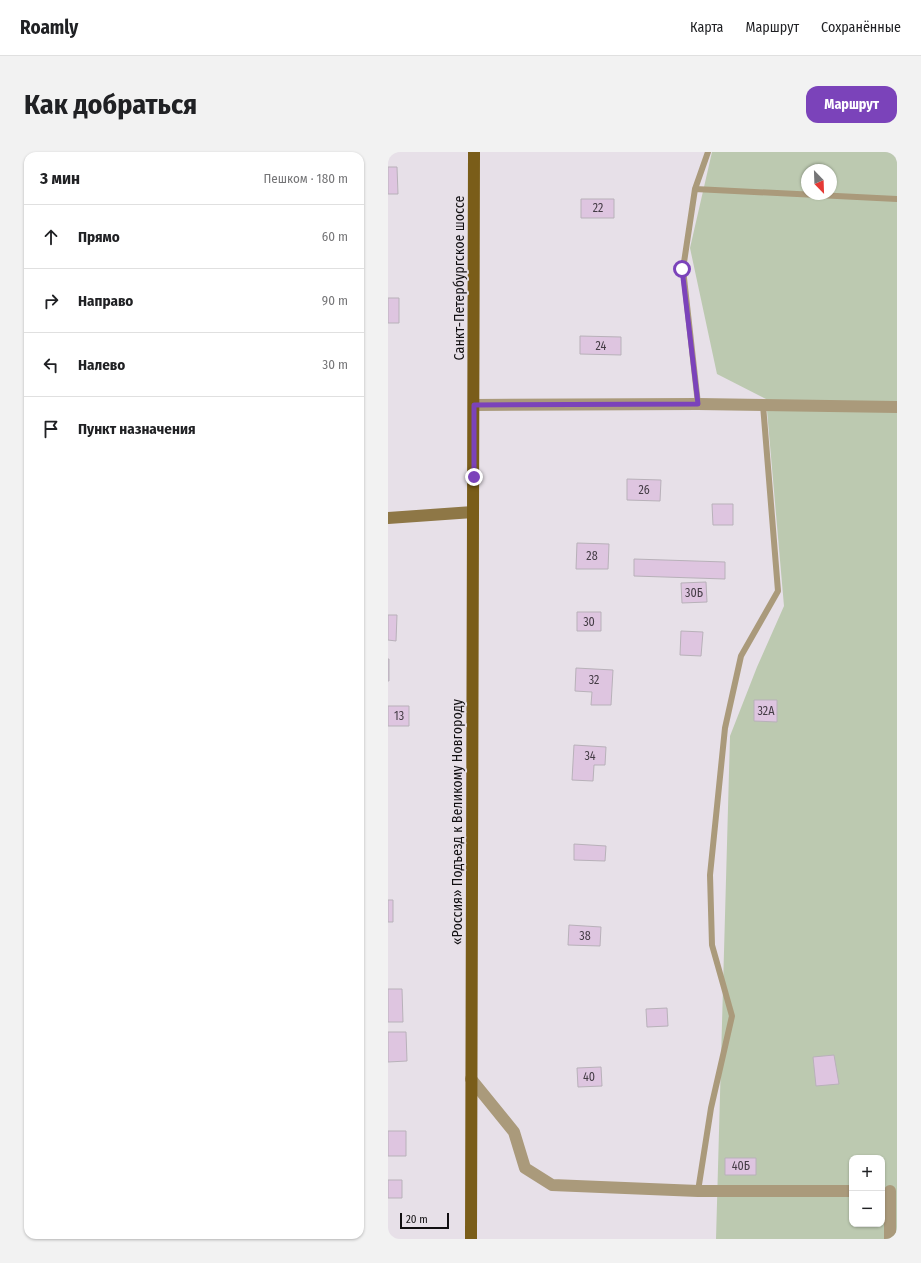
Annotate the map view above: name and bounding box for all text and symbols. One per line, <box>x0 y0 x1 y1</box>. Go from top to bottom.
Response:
text: Roamly <box>20 16 78 39</box>
text: Карта <box>690 19 723 36</box>
text: Маршрут <box>745 19 799 36</box>
text: Сохранённые <box>821 19 901 36</box>
button: Маршрут <box>806 86 897 123</box>
text: Как добраться <box>24 88 197 121</box>
north arrow <box>801 164 837 200</box>
text: 3 мин <box>40 168 80 189</box>
text: Пешком · 180 m <box>263 171 348 186</box>
street label: Санкт-Петербургское шоссе <box>451 195 468 360</box>
house number: 22 <box>593 201 603 215</box>
icon: ahead <box>40 226 62 248</box>
text: Прямо <box>78 228 120 246</box>
text: 60 m <box>322 229 348 244</box>
route start <box>673 260 691 278</box>
icon: right <box>40 290 62 312</box>
text: Направо <box>78 292 133 310</box>
text: 90 m <box>322 293 348 308</box>
house number: 24 <box>596 339 607 353</box>
icon: left <box>40 354 62 376</box>
text: Налево <box>78 356 125 374</box>
text: 30 m <box>322 357 348 372</box>
icon: arrive <box>40 418 62 440</box>
text: Пункт назначения <box>78 420 196 438</box>
route end <box>465 468 483 486</box>
house number: 26 <box>638 483 650 497</box>
house number: 28 <box>586 549 598 563</box>
house number: 30Б <box>685 586 703 600</box>
house number: 30 <box>583 615 595 629</box>
house number: 32 <box>589 673 599 687</box>
street label: «Россия» Подъезд к Великому Новгороду <box>449 698 466 945</box>
house number: 32А <box>758 704 775 718</box>
house number: 13 <box>394 709 404 723</box>
house number: 34 <box>584 749 596 763</box>
house number: 38 <box>579 929 591 943</box>
house number: 40 <box>583 1070 595 1084</box>
map controls <box>849 1155 885 1227</box>
button: + <box>849 1155 885 1191</box>
house number: 40Б <box>732 1159 750 1173</box>
button: − <box>849 1191 885 1227</box>
scale bar <box>400 1211 449 1230</box>
text: 20 m <box>406 1213 428 1226</box>

